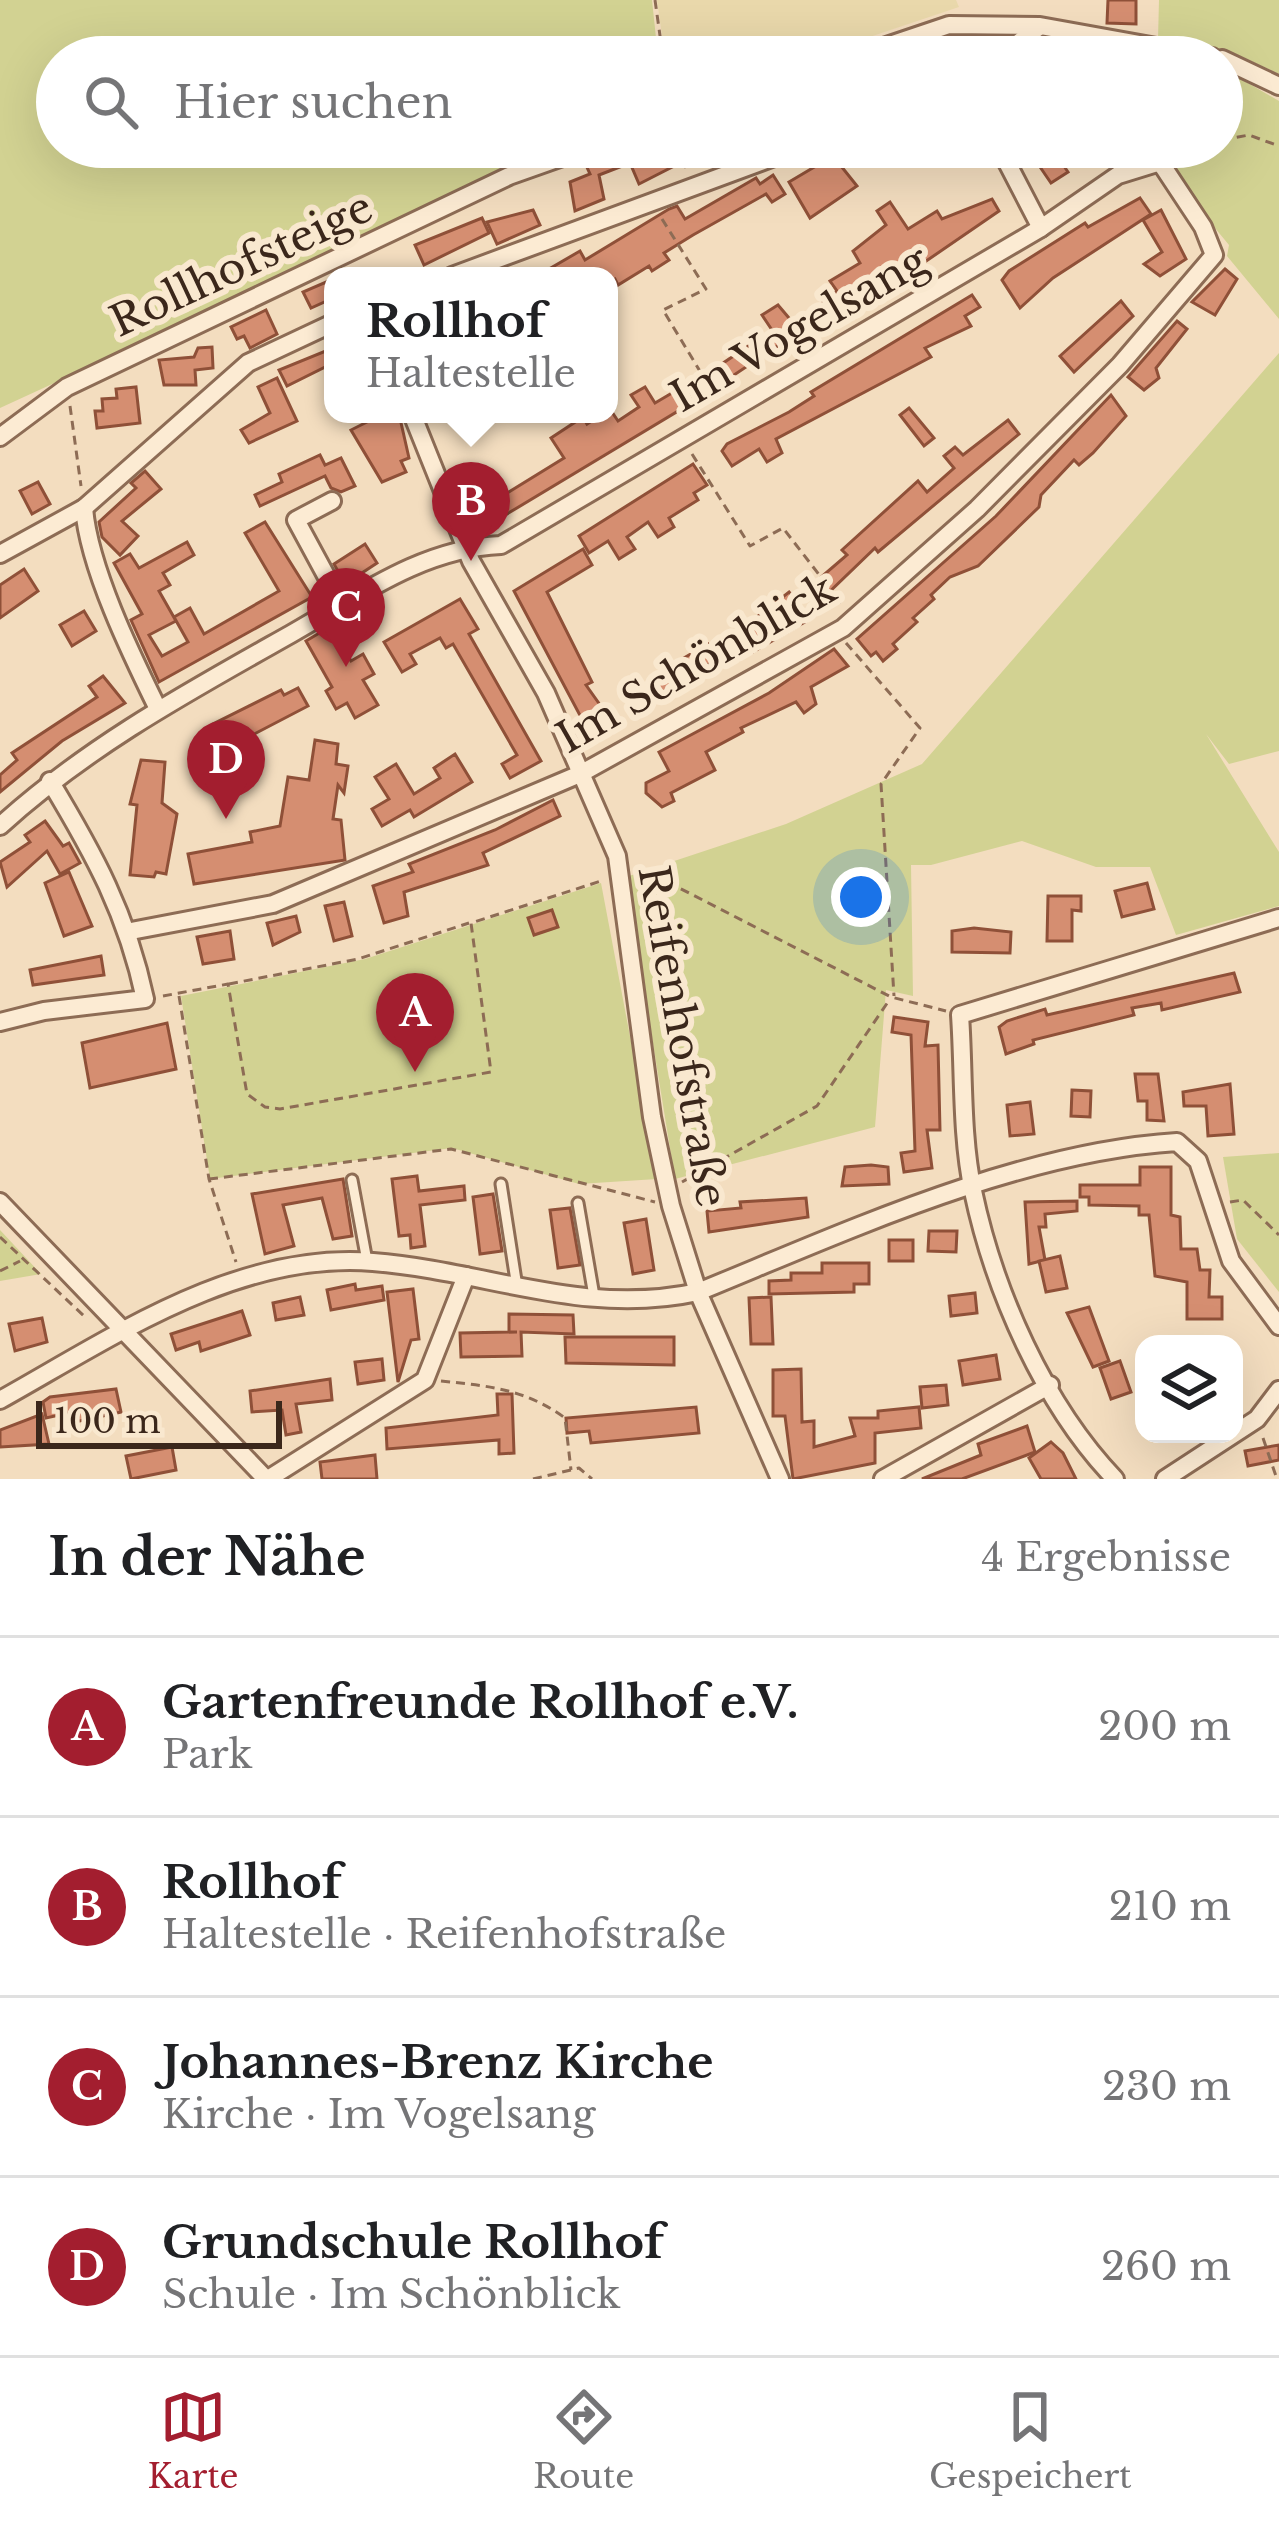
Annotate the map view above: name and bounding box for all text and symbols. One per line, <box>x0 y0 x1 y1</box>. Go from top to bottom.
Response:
search box <box>36 36 1243 168</box>
icon: search <box>78 69 144 135</box>
text: Hier suchen <box>174 74 452 130</box>
street label: Rollhofsteige <box>102 181 380 347</box>
street label: Im Vogelsang <box>661 233 938 423</box>
popup <box>324 267 618 423</box>
text: Rollhof <box>366 293 546 349</box>
text: Haltestelle <box>366 349 576 398</box>
pin: B <box>432 462 510 561</box>
street label: Im Schönblick <box>547 562 845 764</box>
pin: C <box>307 568 385 667</box>
pin: D <box>187 720 265 819</box>
street label: Reifenhofstraße <box>627 861 739 1211</box>
your location <box>831 867 891 927</box>
pin: A <box>376 973 454 1072</box>
map controls <box>1135 1335 1243 1443</box>
button: layers <box>1135 1335 1243 1443</box>
scale bar <box>36 1395 282 1448</box>
text: 100 m <box>54 1401 161 1442</box>
text: In der Nähe <box>48 1526 366 1589</box>
text: 4 Ergebnisse <box>981 1533 1231 1582</box>
text: Gartenfreunde Rollhof e.V. <box>162 1674 799 1730</box>
text: A <box>71 1702 103 1751</box>
text: 200 m <box>1098 1702 1231 1751</box>
text: Park <box>162 1730 253 1779</box>
text: Rollhof <box>162 1854 342 1910</box>
text: B <box>71 1882 103 1931</box>
text: 210 m <box>1109 1882 1231 1931</box>
text: Haltestelle · Reifenhofstraße <box>162 1910 726 1959</box>
text: Johannes-Brenz Kirche <box>162 2034 714 2090</box>
text: C <box>71 2062 103 2111</box>
text: 230 m <box>1102 2062 1231 2111</box>
text: Kirche · Im Vogelsang <box>162 2090 596 2139</box>
text: Grundschule Rollhof <box>162 2214 664 2270</box>
text: D <box>69 2242 105 2291</box>
text: 260 m <box>1101 2242 1231 2291</box>
text: Schule · Im Schönblick <box>162 2270 620 2319</box>
tab: Karte <box>147 2384 239 2497</box>
tab: Route <box>533 2384 634 2497</box>
tab: Gespeichert <box>929 2384 1132 2497</box>

